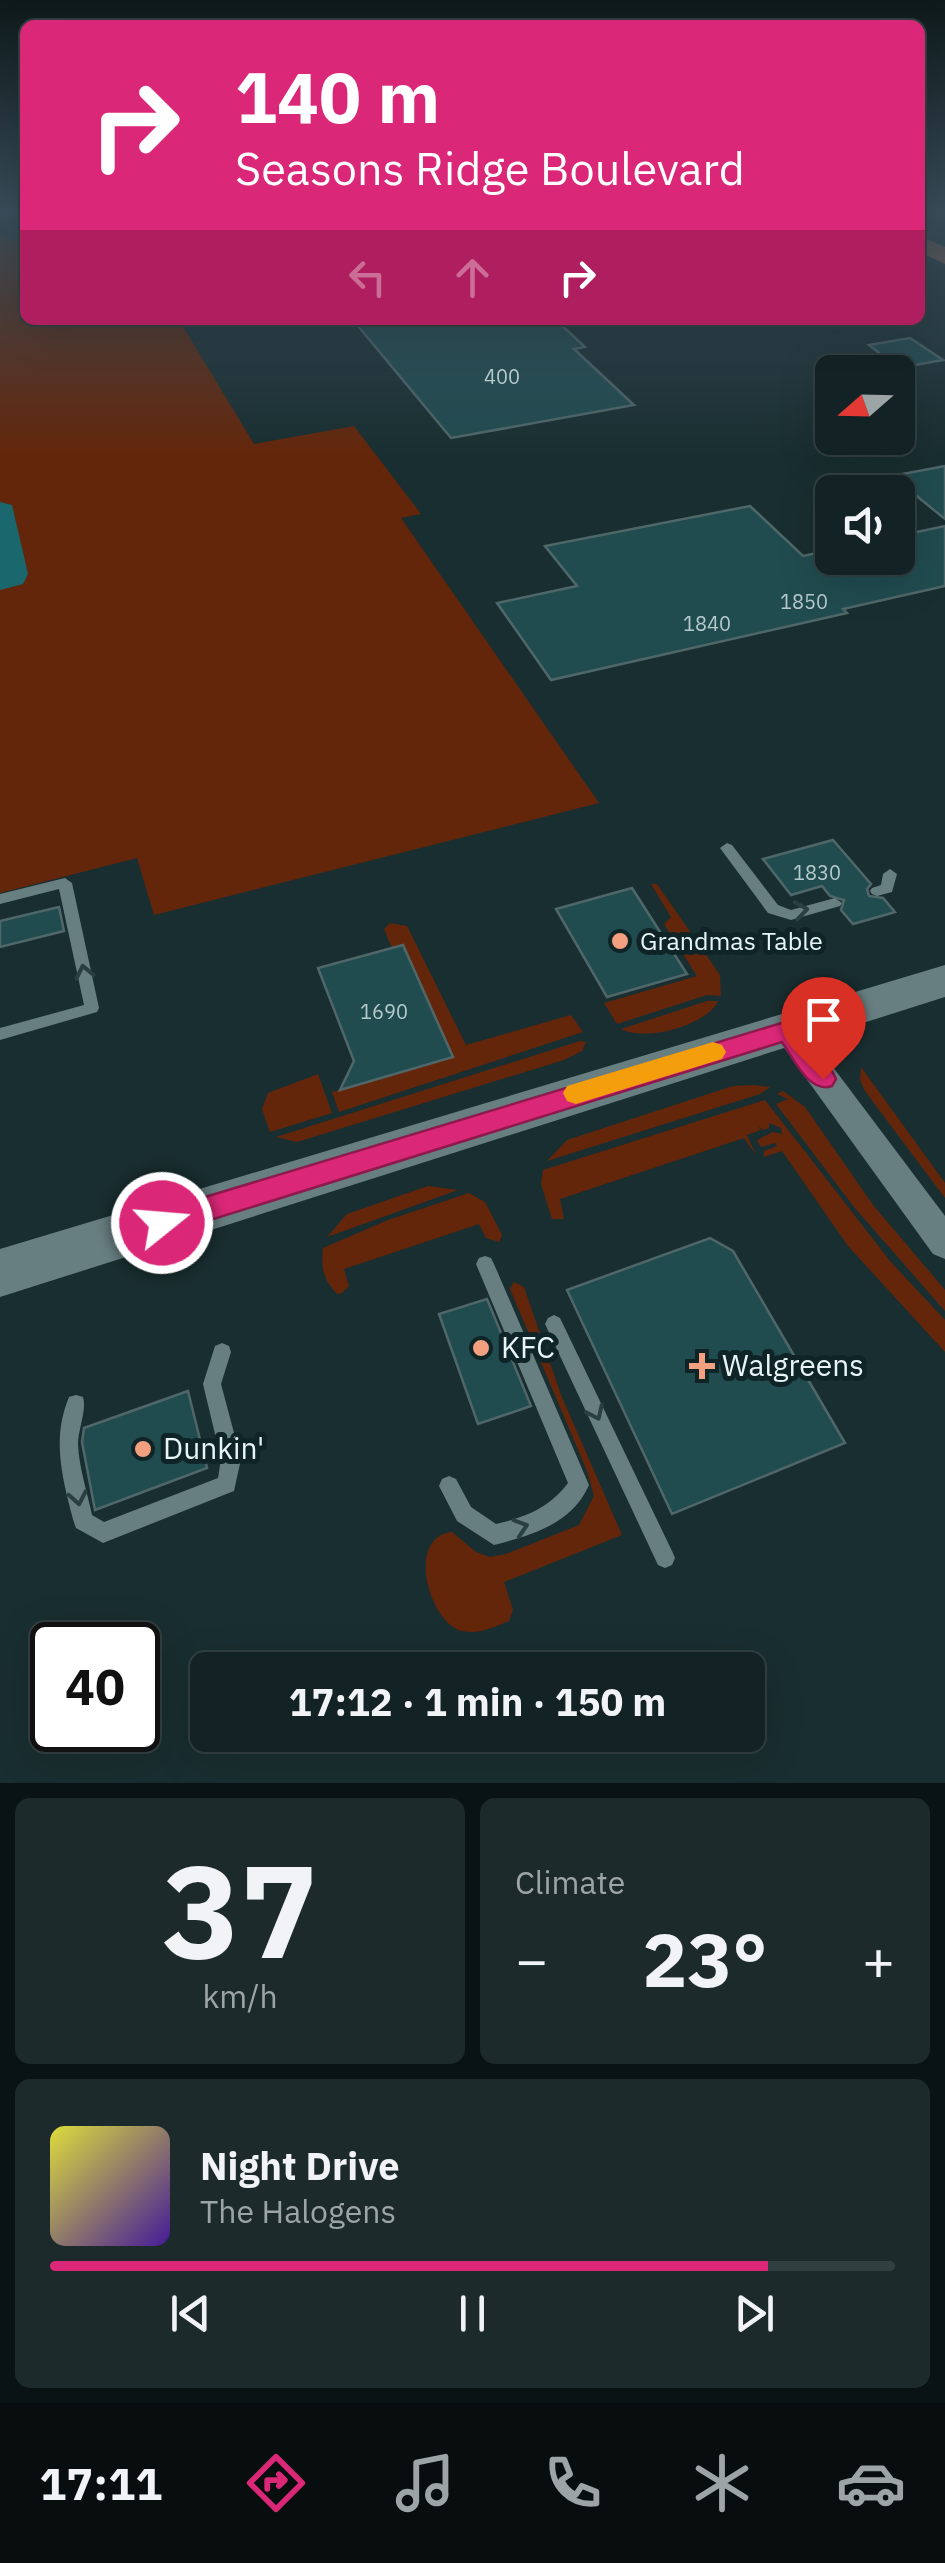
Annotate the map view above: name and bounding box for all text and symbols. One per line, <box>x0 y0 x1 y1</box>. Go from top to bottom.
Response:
text: 140 m <box>235 51 440 142</box>
icon: right <box>70 60 200 190</box>
text: Seasons Ridge Boulevard <box>235 139 745 197</box>
icon: left <box>340 250 395 305</box>
icon: ahead <box>445 250 500 305</box>
icon: right <box>550 250 605 305</box>
north arrow <box>815 355 915 455</box>
map controls <box>815 355 915 575</box>
house number: 400 <box>484 363 520 390</box>
button: sound <box>815 475 915 575</box>
house number: 1850 <box>780 588 828 615</box>
house number: 1840 <box>683 610 731 637</box>
house number: 1830 <box>793 859 841 886</box>
one-way arrow <box>793 901 809 922</box>
place label: Grandmas Table <box>640 924 823 957</box>
marker: Grandmas Table <box>609 930 631 952</box>
one-way arrow <box>75 964 96 981</box>
pin <box>781 977 866 1080</box>
icon: arrive <box>796 992 851 1047</box>
house number: 1690 <box>360 998 408 1025</box>
position arrow <box>110 1171 214 1275</box>
place label: KFC <box>501 1327 555 1366</box>
marker: KFC <box>470 1337 492 1359</box>
place label: Walgreens <box>722 1345 864 1384</box>
marker: Walgreens <box>691 1355 713 1377</box>
one-way arrow <box>583 1402 603 1420</box>
place label: Dunkin' <box>163 1428 264 1467</box>
marker: Dunkin' <box>132 1438 154 1460</box>
one-way arrow <box>67 1490 88 1507</box>
one-way arrow <box>512 1518 529 1539</box>
speed limit sign: 40 <box>30 1622 160 1752</box>
text: 17:12 · 1 min · 150 m <box>289 1677 666 1726</box>
text: 37 <box>162 1825 318 1994</box>
text: Climate <box>515 1861 625 1903</box>
text: 23° <box>642 1910 768 2008</box>
text: − <box>515 1924 548 1995</box>
text: + <box>862 1924 895 1995</box>
text: km/h <box>202 1975 278 2017</box>
text: Night Drive <box>200 2141 400 2190</box>
text: The Halogens <box>200 2190 396 2232</box>
icon: previous <box>163 2286 218 2341</box>
icon: pause <box>445 2286 500 2341</box>
icon: next <box>727 2286 782 2341</box>
icon: directions <box>241 2448 311 2518</box>
icon: music <box>390 2448 460 2518</box>
icon: phone <box>538 2448 608 2518</box>
icon: climate <box>687 2448 757 2518</box>
icon: car <box>836 2448 906 2518</box>
text: 17:11 <box>39 2454 162 2512</box>

